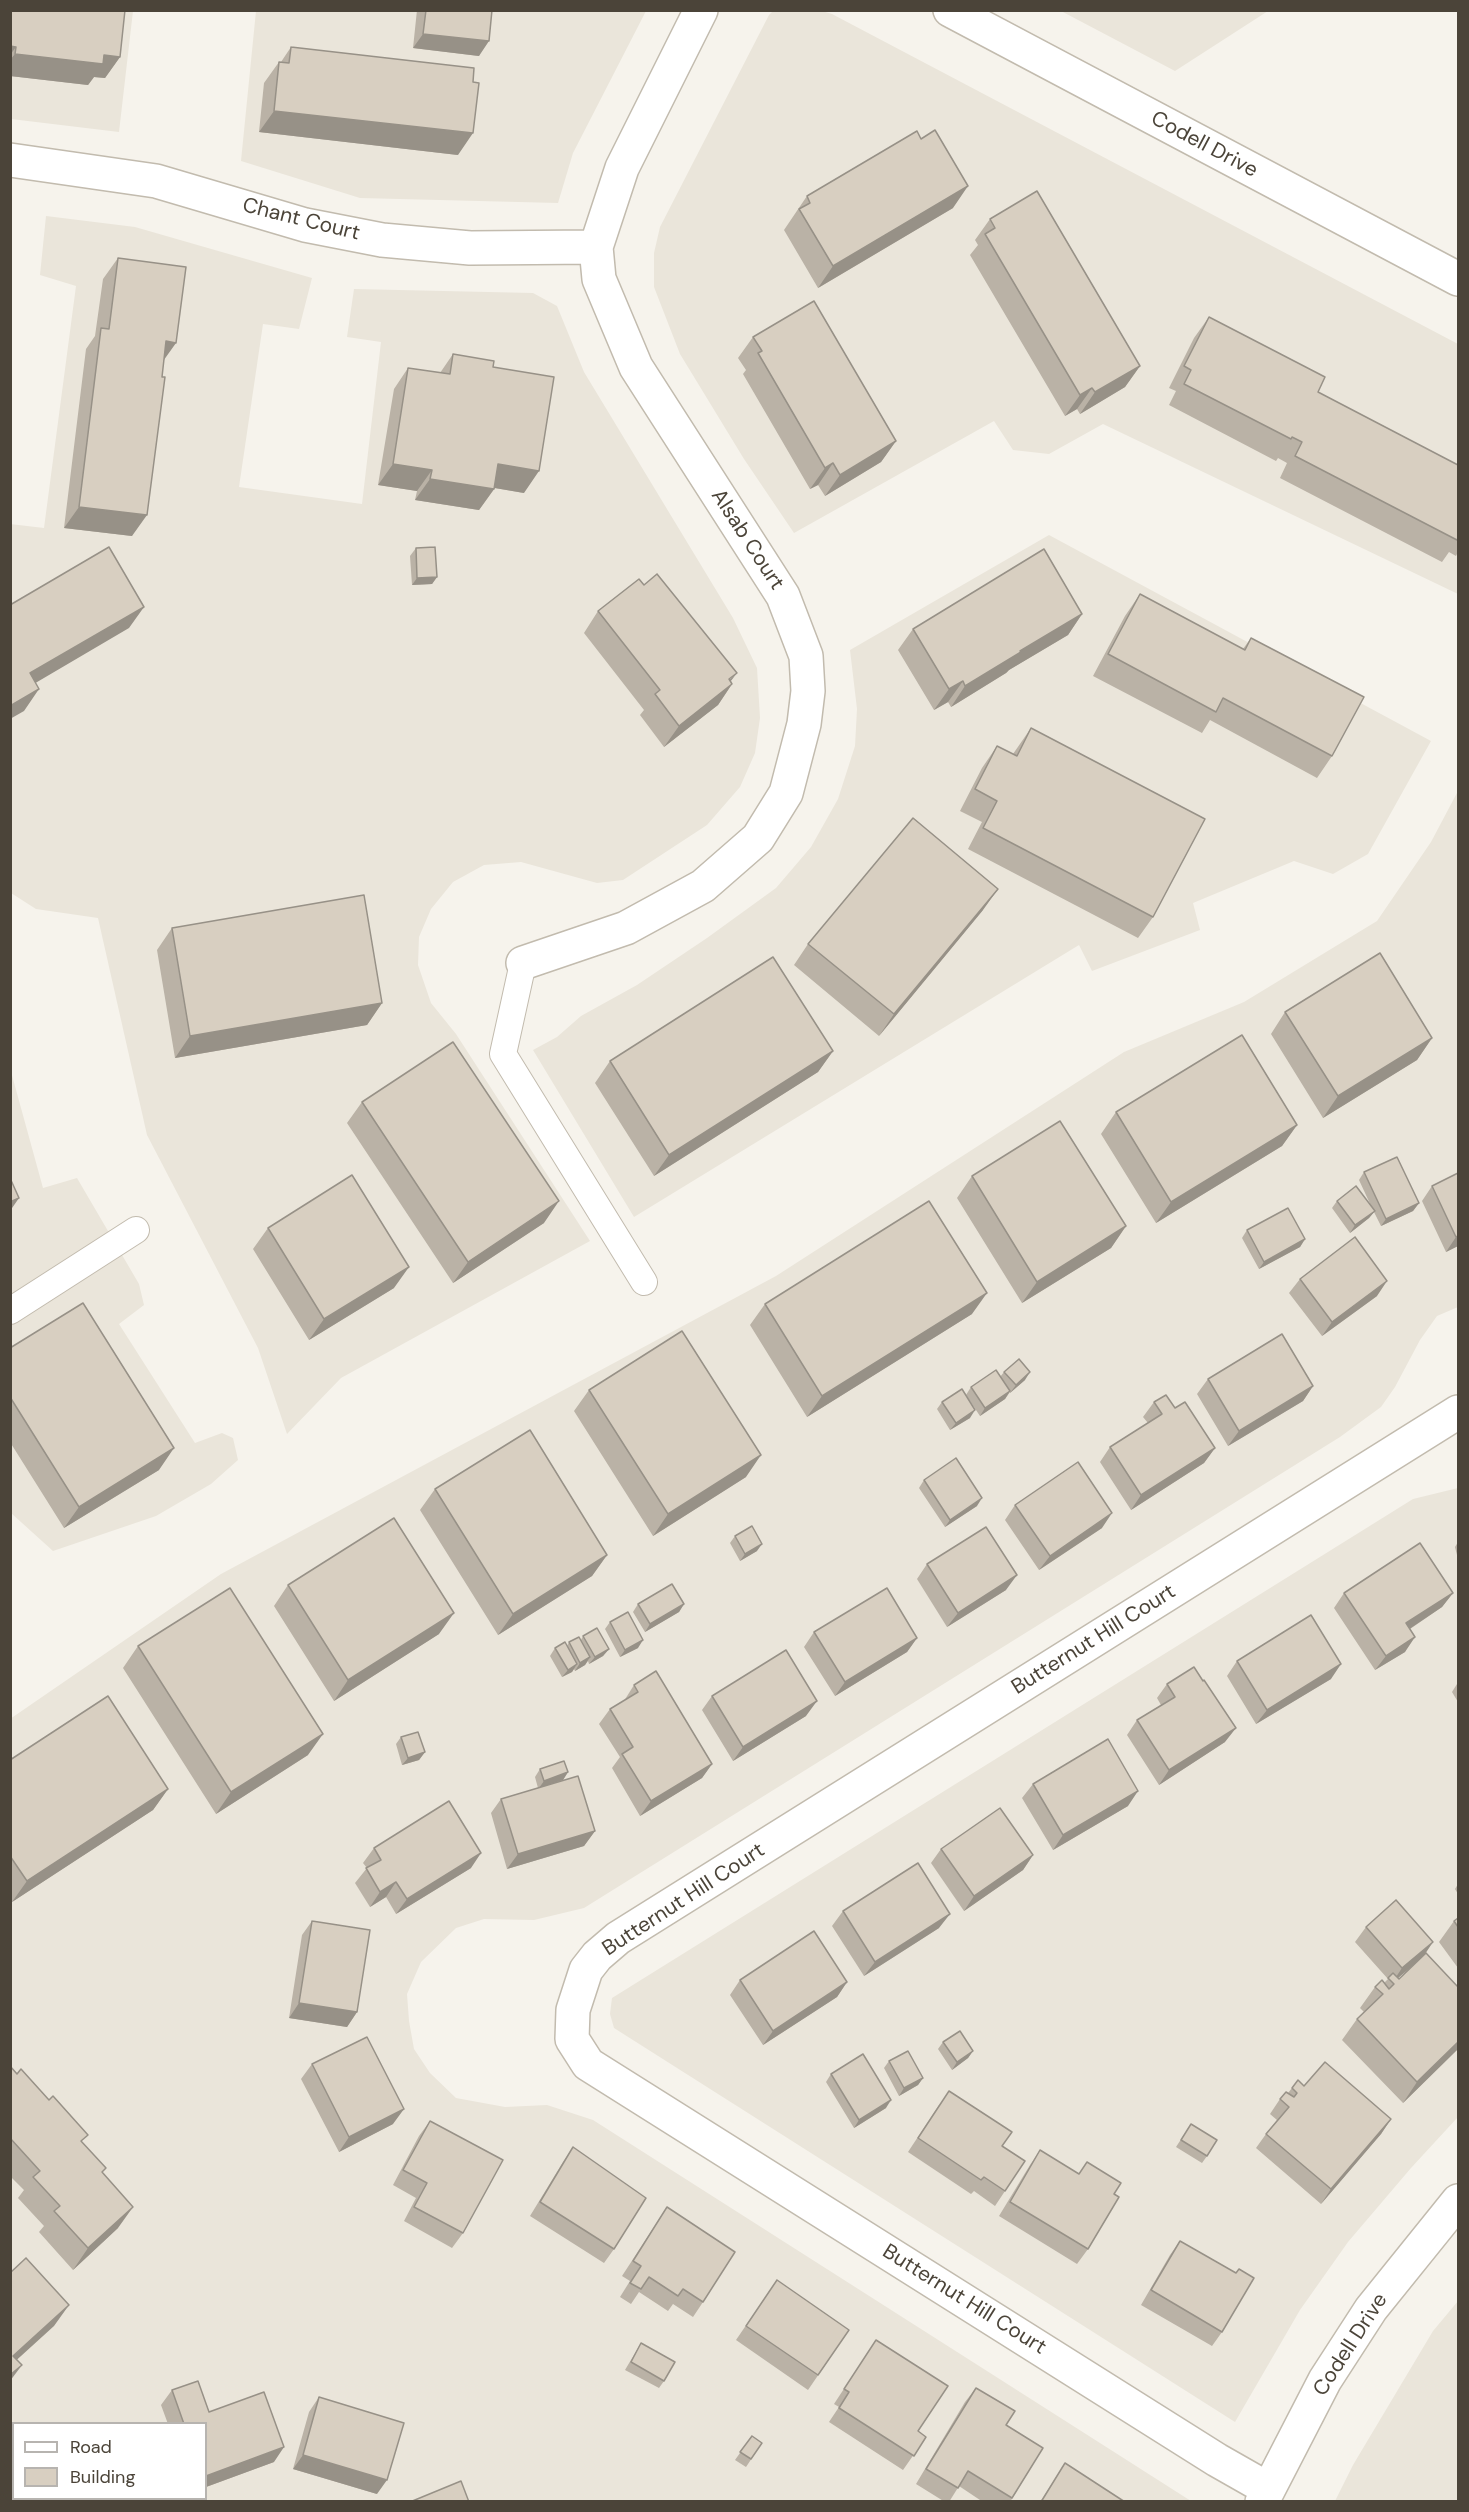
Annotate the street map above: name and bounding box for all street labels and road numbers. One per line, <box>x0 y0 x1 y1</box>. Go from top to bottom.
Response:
street label: Codell Drive <box>1146 106 1262 184</box>
street label: Chant Court <box>240 193 362 247</box>
street label: Alsab Court <box>705 485 789 595</box>
street label: Butternut Hill Court <box>1007 1579 1181 1701</box>
street label: Butternut Hill Court <box>598 1838 770 1962</box>
street label: Butternut Hill Court <box>877 2239 1051 2361</box>
street label: Codell Drive <box>1308 2289 1394 2401</box>

